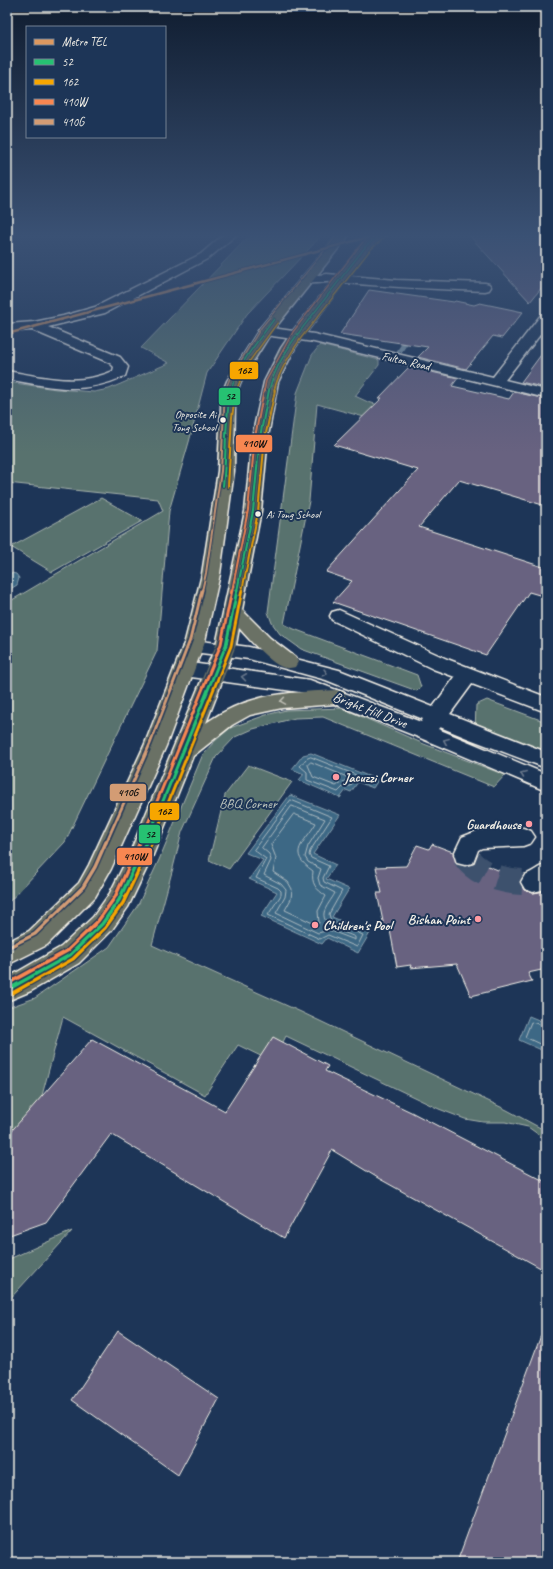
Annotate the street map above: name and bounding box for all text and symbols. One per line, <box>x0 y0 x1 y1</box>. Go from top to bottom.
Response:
legend <box>26 26 166 138</box>
text: Metro TEL <box>62 34 108 50</box>
text: 52 <box>62 54 74 70</box>
text: 162 <box>62 74 80 90</box>
text: 410W <box>62 94 89 110</box>
text: 410G <box>62 114 85 130</box>
street label: Fulton Road <box>380 348 434 375</box>
line badge: 162 <box>229 361 259 380</box>
text: 162 <box>236 363 253 377</box>
line badge: 52 <box>218 387 241 406</box>
text: 52 <box>225 389 236 403</box>
place label: Opposite Ai Tong School <box>172 407 218 434</box>
marker: Opposite Ai Tong School <box>218 415 228 425</box>
line badge: 410W <box>235 434 273 453</box>
text: 410W <box>243 436 267 450</box>
place label: Ai Tong School <box>266 507 322 521</box>
marker: Ai Tong School <box>253 509 263 519</box>
one-way arrow <box>322 668 329 677</box>
one-way arrow <box>241 673 247 682</box>
street label: Bright Hill Drive <box>331 688 411 732</box>
one-way arrow <box>280 696 286 705</box>
one-way arrow <box>443 738 450 746</box>
place label: Jacuzzi Corner <box>343 769 415 786</box>
one-way arrow <box>519 770 526 778</box>
marker: Jacuzzi Corner <box>331 772 341 782</box>
line badge: 410G <box>109 783 147 802</box>
text: 410G <box>118 785 140 799</box>
park label: BBQ Corner <box>219 795 278 812</box>
line badge: 162 <box>149 802 180 821</box>
text: 162 <box>156 804 173 818</box>
place label: Guardhouse <box>466 816 522 833</box>
marker: Guardhouse <box>524 819 534 829</box>
line badge: 52 <box>138 824 161 844</box>
text: 52 <box>145 827 156 841</box>
line badge: 410W <box>116 847 153 866</box>
text: 410W <box>124 849 148 863</box>
place label: Bishan Point <box>408 911 472 928</box>
marker: Bishan Point <box>473 914 483 924</box>
place label: Children's Pool <box>323 917 394 934</box>
marker: Children's Pool <box>310 920 320 930</box>

